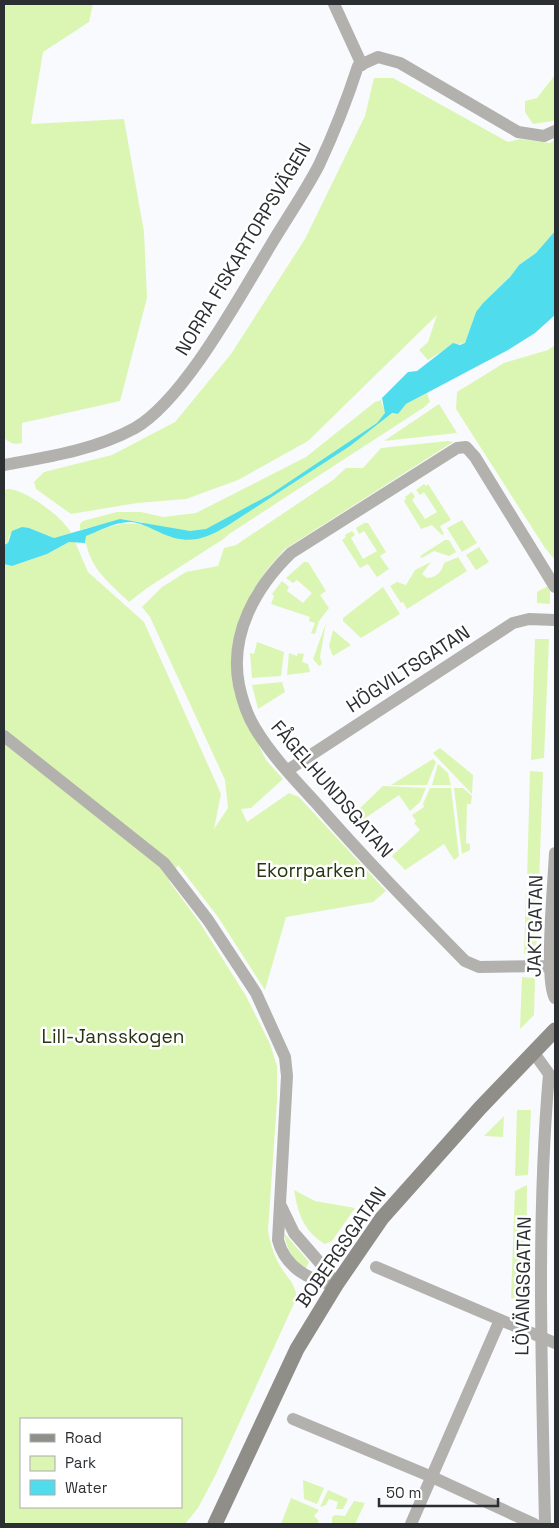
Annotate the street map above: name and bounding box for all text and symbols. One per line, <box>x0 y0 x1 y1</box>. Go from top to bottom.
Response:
street label: NORRA FISKARTORPSVÄGEN <box>169 138 317 360</box>
street label: HÖGVILTSGATAN <box>341 620 475 718</box>
street label: FÅGELHUNDSGATAN <box>265 715 399 863</box>
park label: Ekorrparken <box>256 858 366 883</box>
street label: JAKTGATAN <box>522 875 548 977</box>
park label: Lill-Jansskogen <box>42 1024 184 1049</box>
street label: BOBERGSGATAN <box>290 1182 392 1312</box>
street label: LÖVÄNGSGATAN <box>509 1216 537 1356</box>
legend <box>20 1418 182 1508</box>
text: Road <box>65 1428 102 1447</box>
text: Park <box>65 1453 96 1472</box>
scale bar <box>379 1476 498 1508</box>
text: Water <box>65 1478 108 1497</box>
text: 50 m <box>386 1483 421 1502</box>

